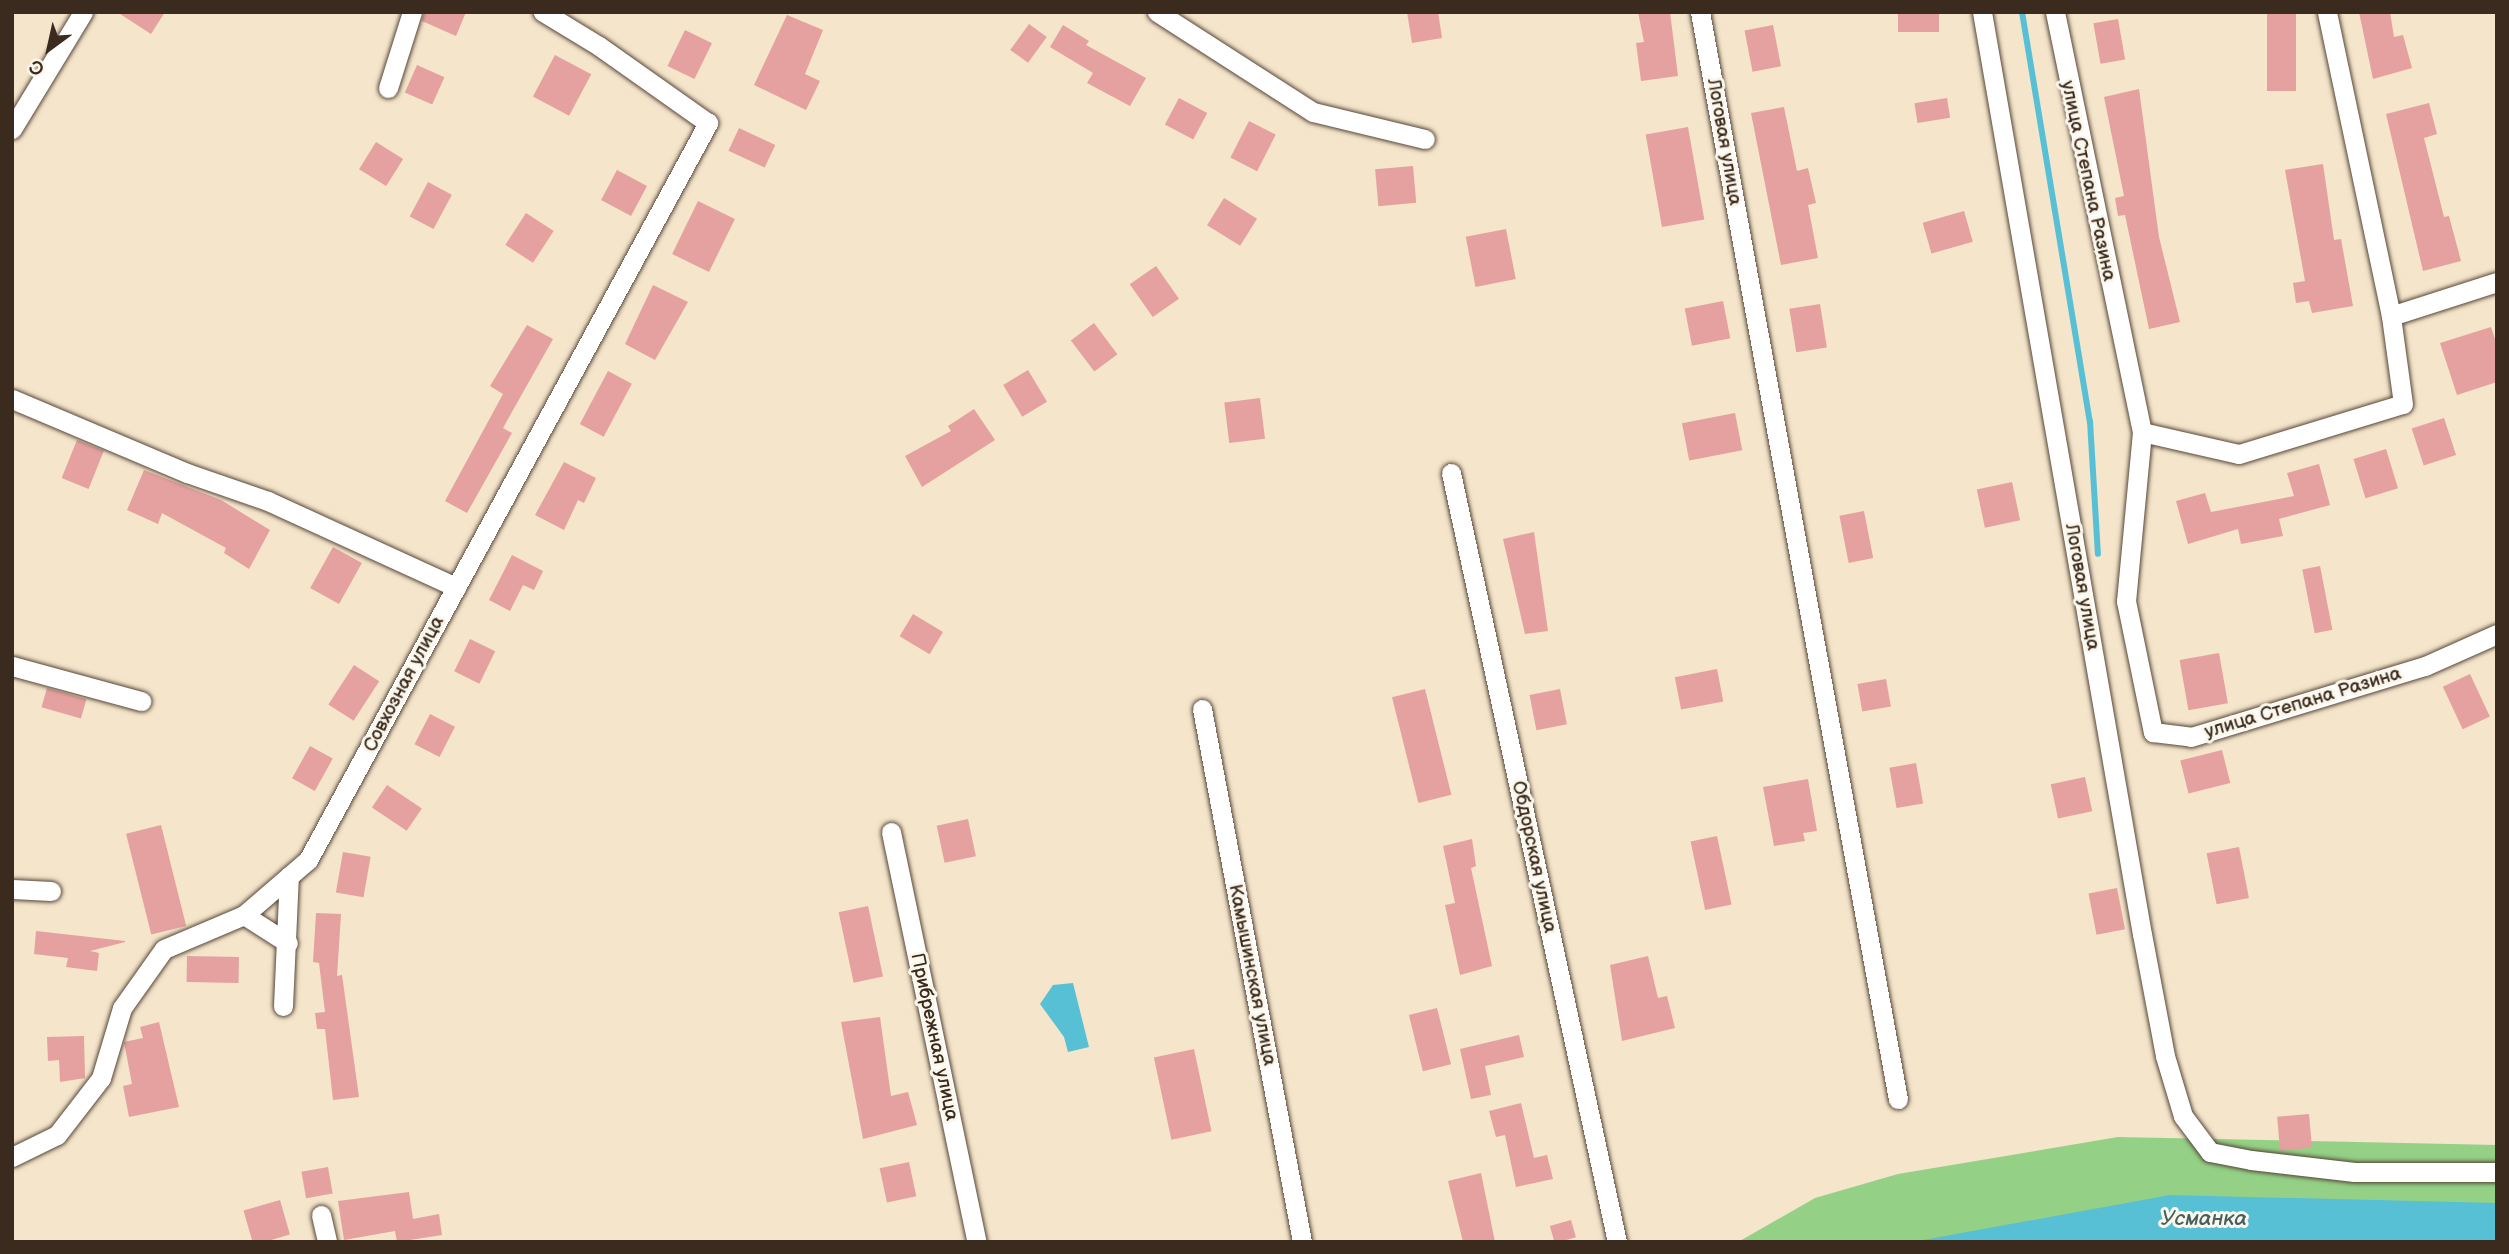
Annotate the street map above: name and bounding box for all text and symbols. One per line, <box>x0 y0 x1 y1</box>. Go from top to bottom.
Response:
north arrow <box>14 14 84 84</box>
text: С <box>25 54 49 80</box>
street label: Логовая улица <box>1702 77 1746 207</box>
street label: улица Степана Разина <box>2056 79 2120 283</box>
street label: Логовая улица <box>2060 522 2104 652</box>
street label: Совхозная улица <box>359 612 449 756</box>
street label: улица Степана Разина <box>2202 662 2404 744</box>
street label: Обдорская улица <box>1507 779 1561 935</box>
street label: Камышинская улица <box>1223 882 1281 1068</box>
street label: Прибрежная улица <box>905 951 963 1123</box>
water label: Усманка <box>2161 1206 2247 1232</box>

